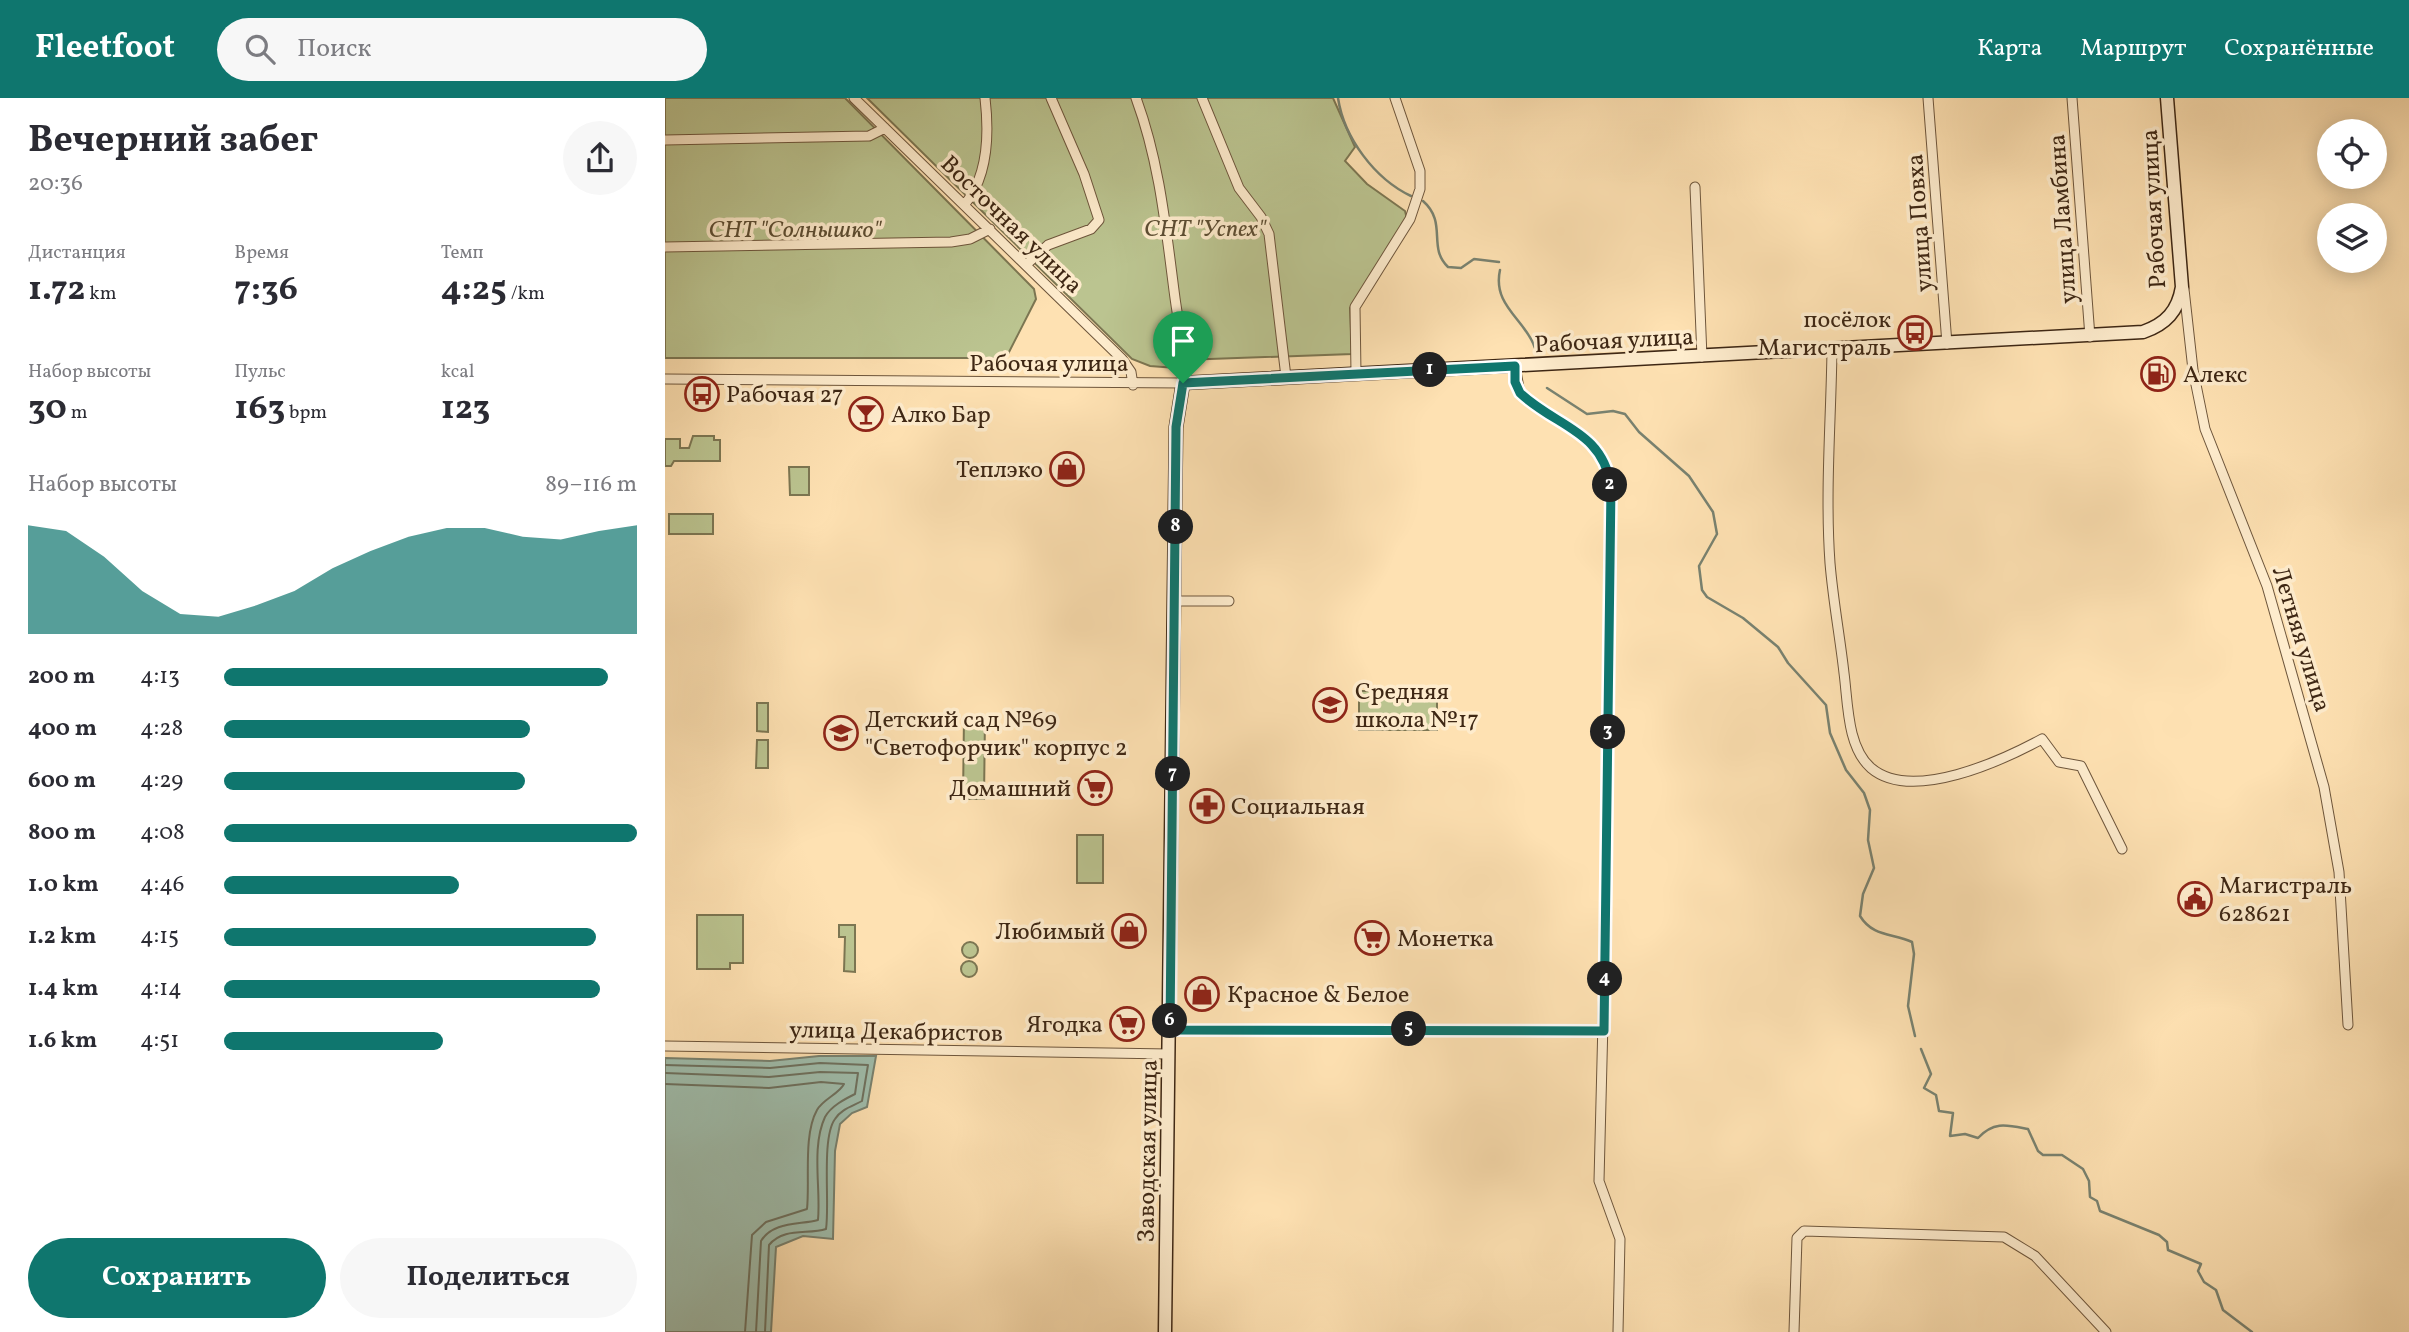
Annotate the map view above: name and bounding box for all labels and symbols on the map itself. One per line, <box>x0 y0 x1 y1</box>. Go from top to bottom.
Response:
street label: Рабочая улица <box>2134 128 2176 289</box>
street label: улица Ламбина <box>2041 133 2087 305</box>
street label: Восточная улица <box>932 149 1089 302</box>
street label: улица Повха <box>1899 153 1943 293</box>
park label: СНТ "Успех" <box>1144 213 1267 247</box>
park label: СНТ "Солнышко" <box>709 214 882 248</box>
place label: посёлок Магистраль <box>1758 304 1891 366</box>
pin <box>1153 311 1213 383</box>
bus stop icon: посёлок Магистраль <box>1896 314 1934 352</box>
street label: Рабочая улица <box>1534 321 1695 363</box>
street label: Рабочая улица <box>969 348 1129 382</box>
pin: 1 <box>1413 352 1447 388</box>
fuel station icon: Алекс <box>2139 355 2177 393</box>
place label: Алекс <box>2183 359 2248 393</box>
bus stop icon: Рабочая 27 <box>683 375 721 413</box>
place label: Рабочая 27 <box>726 379 843 413</box>
bar icon: Алко Бар <box>847 395 885 433</box>
place label: Алко Бар <box>891 399 991 433</box>
shop icon: Теплэко <box>1048 450 1086 488</box>
place label: Теплэко <box>956 454 1043 488</box>
pin: 2 <box>1593 468 1627 502</box>
pin: 8 <box>1159 510 1193 544</box>
street label: Летняя улица <box>2262 563 2338 716</box>
place label: Средняя школа №17 <box>1355 676 1479 738</box>
school or university icon: Средняя школа №17 <box>1311 686 1349 724</box>
place label: Детский сад №69 "Светофорчик" корпус 2 <box>865 704 1128 766</box>
school or university icon: Детский сад №69 "Светофорчик" корпус 2 <box>822 714 860 752</box>
pin: 3 <box>1591 714 1625 750</box>
pin: 7 <box>1155 756 1191 792</box>
supermarket icon: Домашний <box>1076 769 1114 807</box>
place label: Домашний <box>949 773 1071 807</box>
pharmacy icon: Социальная <box>1188 787 1226 825</box>
place label: Социальная <box>1231 791 1365 825</box>
place label: Магистраль 628621 <box>2219 870 2352 932</box>
public building icon: Магистраль 628621 <box>2176 880 2214 918</box>
shop icon: Любимый <box>1110 912 1148 950</box>
place label: Любимый <box>995 916 1105 950</box>
supermarket icon: Монетка <box>1353 919 1391 957</box>
place label: Монетка <box>1397 923 1494 957</box>
pin: 4 <box>1587 962 1623 996</box>
shop icon: Красное & Белое <box>1183 975 1221 1013</box>
place label: Красное & Белое <box>1227 979 1409 1013</box>
pin: 6 <box>1153 1004 1187 1038</box>
supermarket icon: Ягодка <box>1108 1005 1146 1043</box>
place label: Ягодка <box>1026 1009 1103 1043</box>
pin: 5 <box>1391 1012 1427 1046</box>
street label: улица Декабристов <box>789 1014 1003 1052</box>
street label: Заводская улица <box>1130 1059 1168 1243</box>

